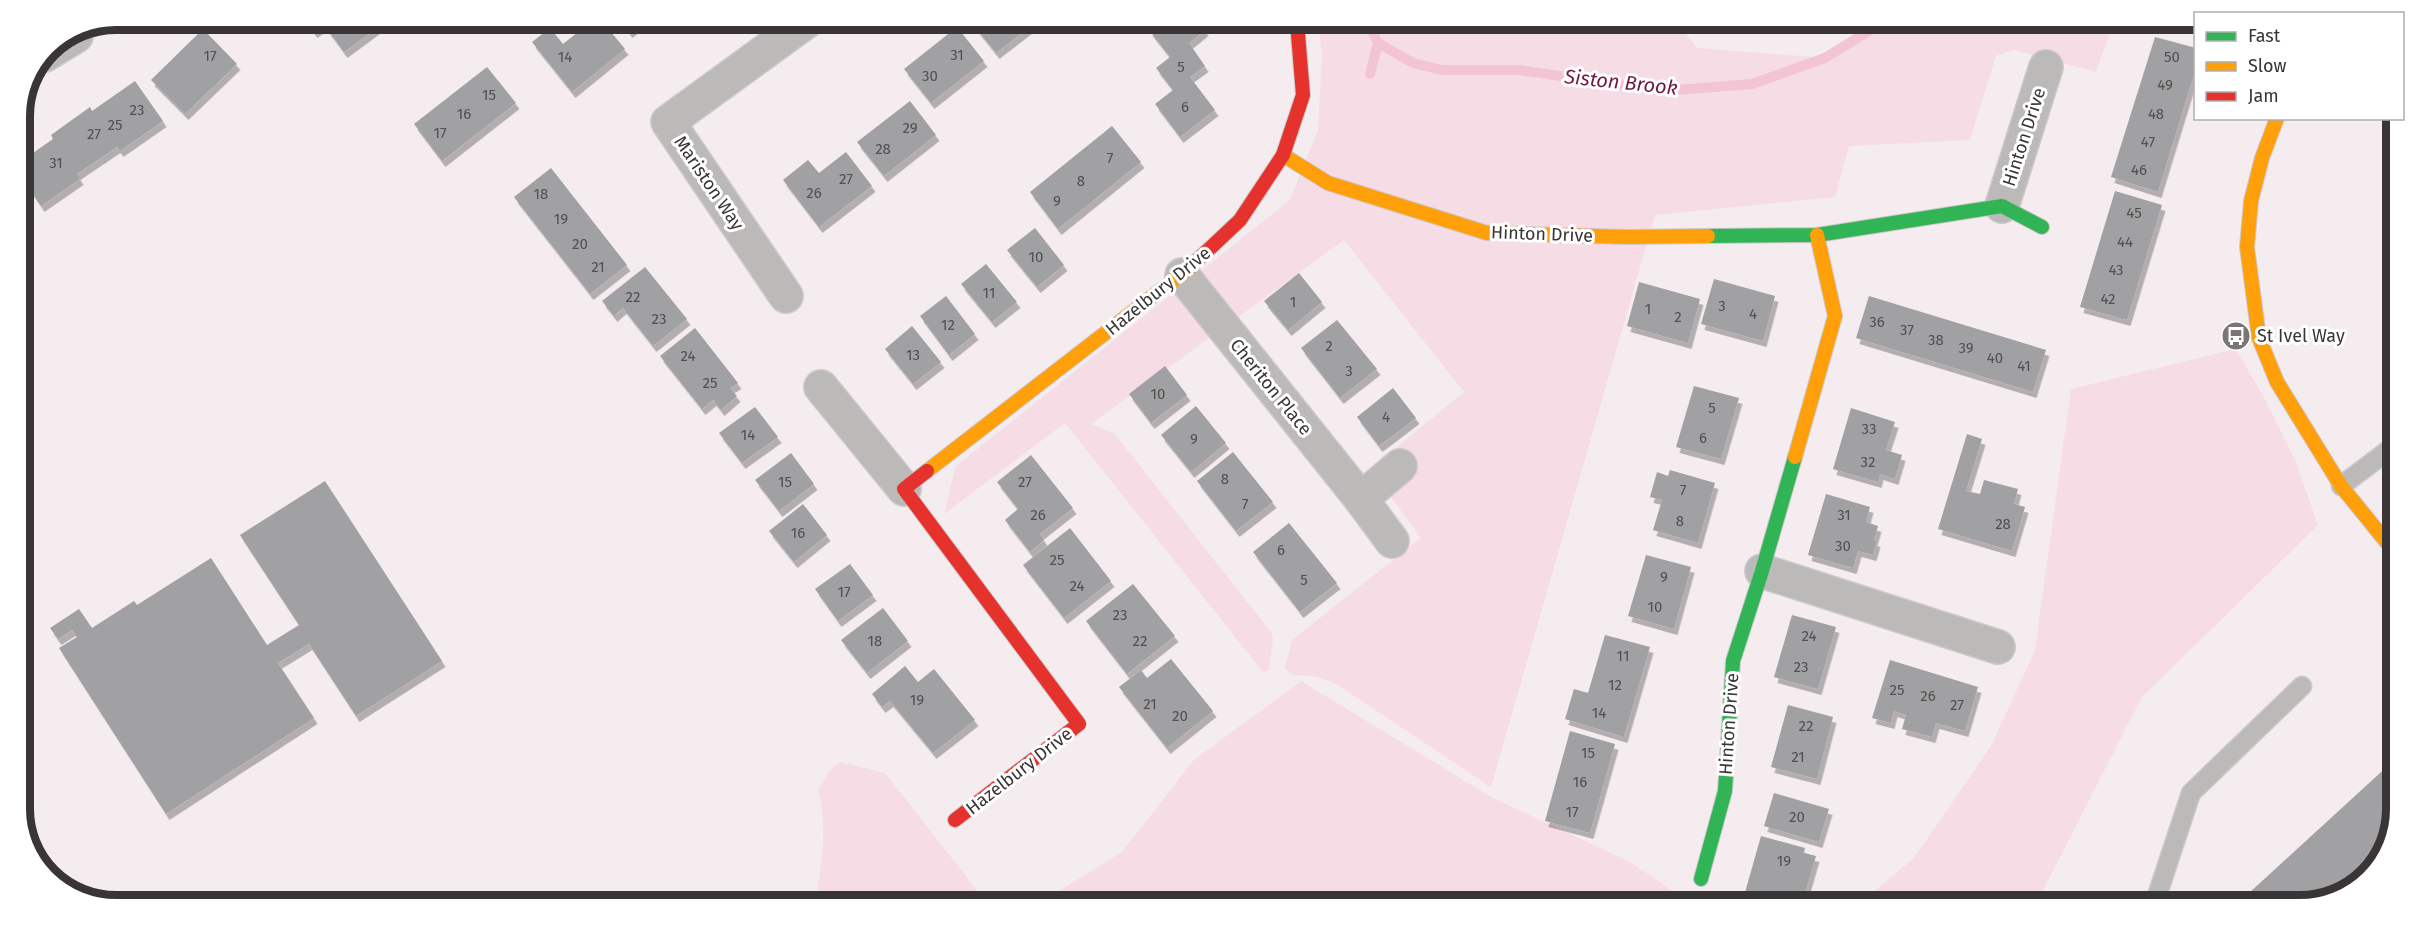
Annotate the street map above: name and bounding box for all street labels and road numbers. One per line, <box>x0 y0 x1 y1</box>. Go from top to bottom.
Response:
street label: Hinton Drive <box>1998 85 2050 189</box>
street label: Mariston Way <box>669 132 749 234</box>
street label: Hinton Drive <box>1491 221 1593 247</box>
street label: Hazelbury Drive <box>1101 242 1215 340</box>
street label: Cheriton Place <box>1225 334 1317 440</box>
street label: Hinton Drive <box>1714 672 1744 776</box>
street label: Hazelbury Drive <box>961 723 1077 819</box>

